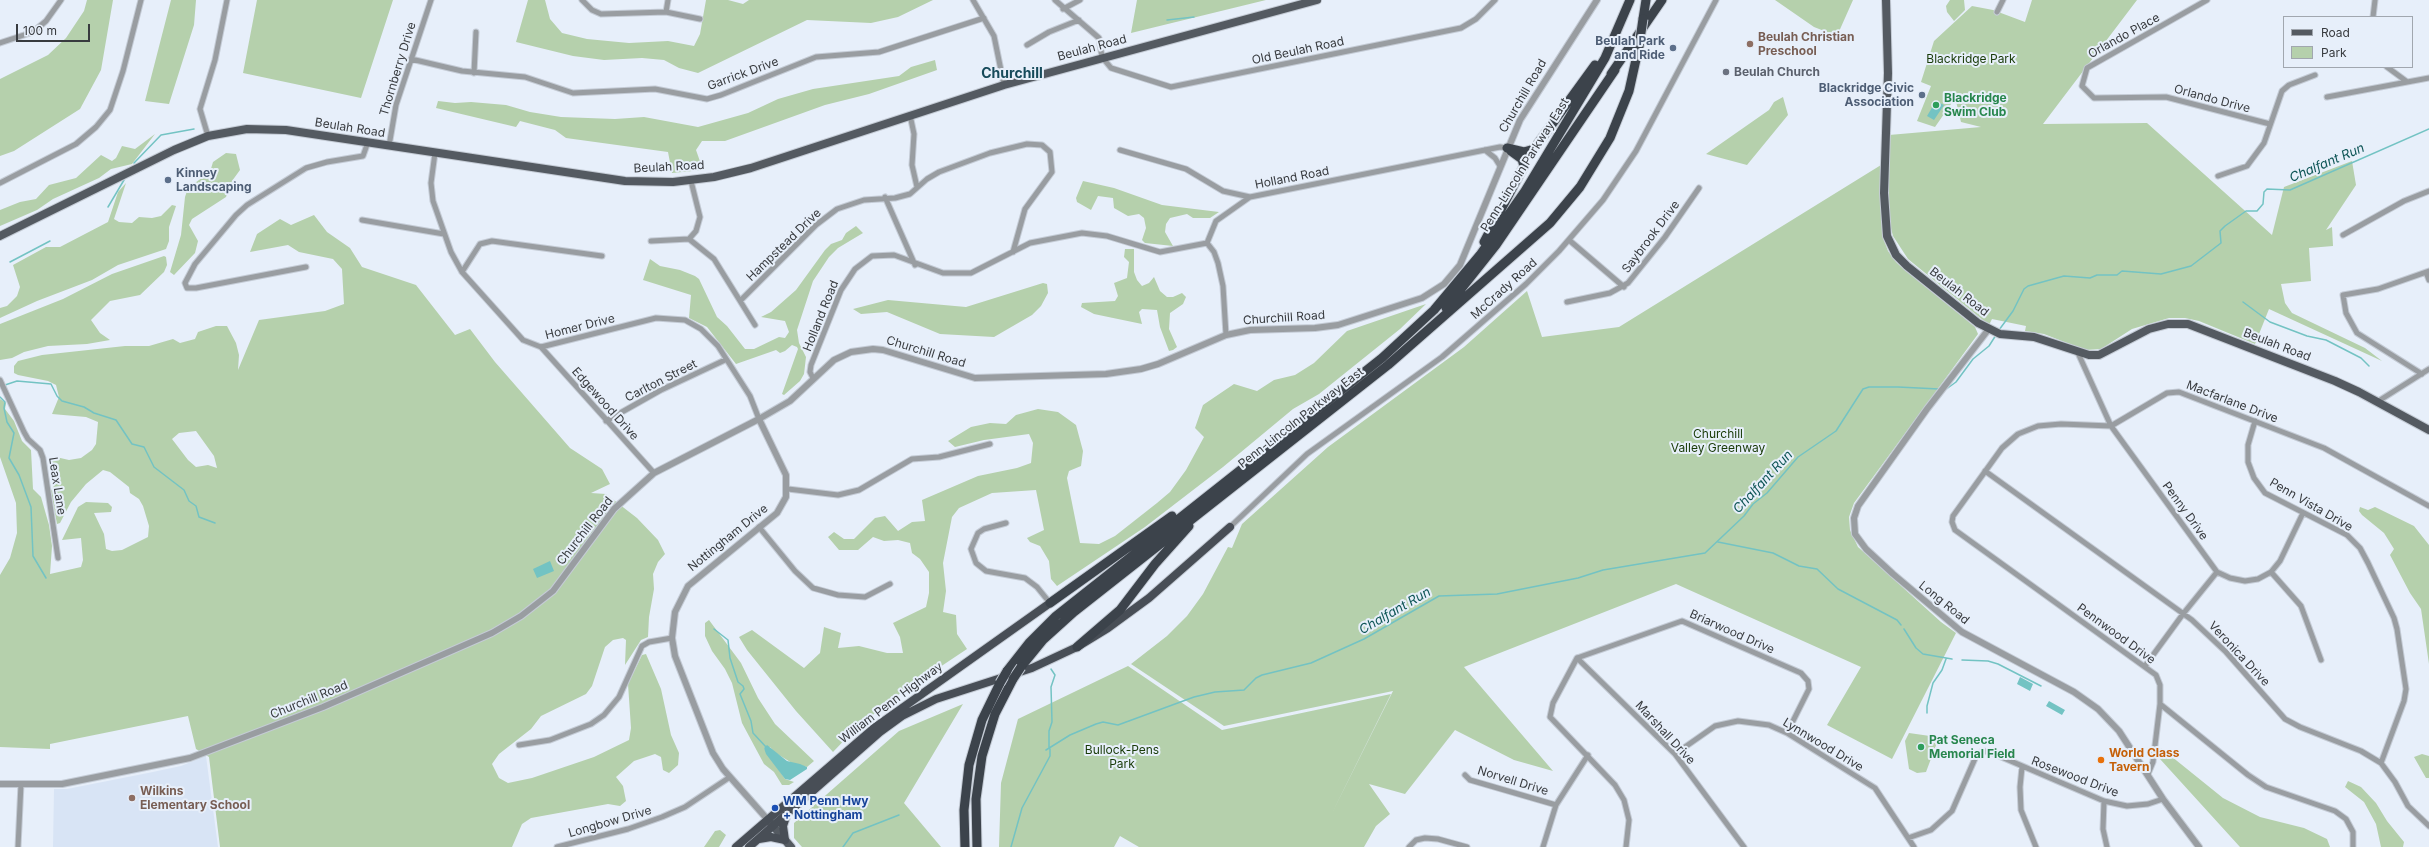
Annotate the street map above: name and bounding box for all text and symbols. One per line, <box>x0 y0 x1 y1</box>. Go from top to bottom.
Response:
street label: Orlando Place <box>2086 10 2162 62</box>
scale bar <box>18 16 92 42</box>
legend <box>2283 16 2413 68</box>
street label: Thornberry Drive <box>377 20 419 118</box>
text: 100 m <box>23 23 57 38</box>
text: Road <box>2321 25 2350 40</box>
place label: Beulah Christian Preschool <box>1758 30 1854 58</box>
street label: Beulah Road <box>1056 32 1128 64</box>
street label: Old Beulah Road <box>1251 34 1345 68</box>
place label: Beulah Park and Ride <box>1595 34 1665 62</box>
marker: Beulah Christian Preschool <box>1745 39 1755 49</box>
marker: Beulah Park and Ride <box>1668 43 1678 53</box>
text: Park <box>2321 45 2347 60</box>
park label: Blackridge Park <box>1926 52 2016 66</box>
street label: Garrick Drive <box>705 54 781 94</box>
street label: Churchill Road <box>1496 57 1550 135</box>
place label: Beulah Church <box>1734 65 1820 79</box>
district label: Churchill <box>981 66 1043 82</box>
marker: Beulah Church <box>1721 67 1731 77</box>
place label: Blackridge Civic Association <box>1819 81 1914 109</box>
street label: Orlando Drive <box>2172 82 2252 116</box>
marker: Blackridge Civic Association <box>1917 90 1927 100</box>
place label: Blackridge Swim Club <box>1944 91 2007 119</box>
street label: Penn-Lincoln Parkway East <box>1478 96 1572 234</box>
marker: Blackridge Swim Club <box>1931 100 1941 110</box>
street label: Beulah Road <box>314 115 386 141</box>
water label: Chalfant Run <box>2287 140 2367 186</box>
street label: Beulah Road <box>633 158 705 176</box>
street label: Holland Road <box>1254 164 1330 192</box>
place label: Kinney Landscaping <box>176 166 252 194</box>
marker: Kinney Landscaping <box>163 175 173 185</box>
street label: Saybrook Drive <box>1619 198 1683 276</box>
street label: Hampstead Drive <box>744 206 824 284</box>
street label: McCrady Road <box>1468 255 1540 323</box>
street label: Beulah Road <box>1927 264 1991 320</box>
street label: Holland Road <box>800 278 842 354</box>
street label: Churchill Road <box>1242 308 1326 328</box>
street label: Homer Drive <box>544 311 616 343</box>
street label: Beulah Road <box>2241 326 2313 364</box>
street label: Churchill Road <box>885 333 967 371</box>
street label: Carlton Street <box>623 357 699 405</box>
street label: Edgewood Drive <box>568 365 642 443</box>
street label: Penn-Lincoln Parkway East <box>1236 365 1366 471</box>
street label: Macfarlane Drive <box>2184 378 2280 426</box>
park label: Churchill Valley Greenway <box>1671 427 1765 455</box>
water label: Chalfant Run <box>1730 447 1796 517</box>
street label: Leax Lane <box>45 456 69 516</box>
street label: Penn Vista Drive <box>2267 475 2355 535</box>
street label: Penny Drive <box>2159 479 2211 543</box>
street label: Churchill Road <box>554 494 616 568</box>
street label: Nottingham Drive <box>685 501 771 575</box>
street label: Long Road <box>1916 578 1972 628</box>
water label: Chalfant Run <box>1356 584 1434 638</box>
street label: Pennwood Drive <box>2074 601 2158 667</box>
street label: Briarwood Drive <box>1687 607 1777 657</box>
street label: Veronica Drive <box>2205 619 2273 689</box>
street label: William Penn Highway <box>837 659 945 747</box>
street label: Churchill Road <box>268 678 350 722</box>
street label: Marshall Drive <box>1632 698 1698 768</box>
street label: Lynnwood Drive <box>1780 715 1866 775</box>
place label: Pat Seneca Memorial Field <box>1929 733 2015 761</box>
marker: Pat Seneca Memorial Field <box>1916 742 1926 752</box>
park label: Bullock-Pens Park <box>1085 743 1159 771</box>
place label: World Class Tavern <box>2109 746 2179 774</box>
street label: Rosewood Drive <box>2029 754 2121 800</box>
marker: World Class Tavern <box>2096 755 2106 765</box>
street label: Norvell Drive <box>1476 763 1550 799</box>
place label: Wilkins Elementary School <box>140 784 250 812</box>
marker: Wilkins Elementary School <box>127 793 137 803</box>
place label: WM Penn Hwy + Nottingham <box>783 794 868 822</box>
street label: Longbow Drive <box>567 803 653 841</box>
marker: WM Penn Hwy + Nottingham <box>770 803 780 813</box>

